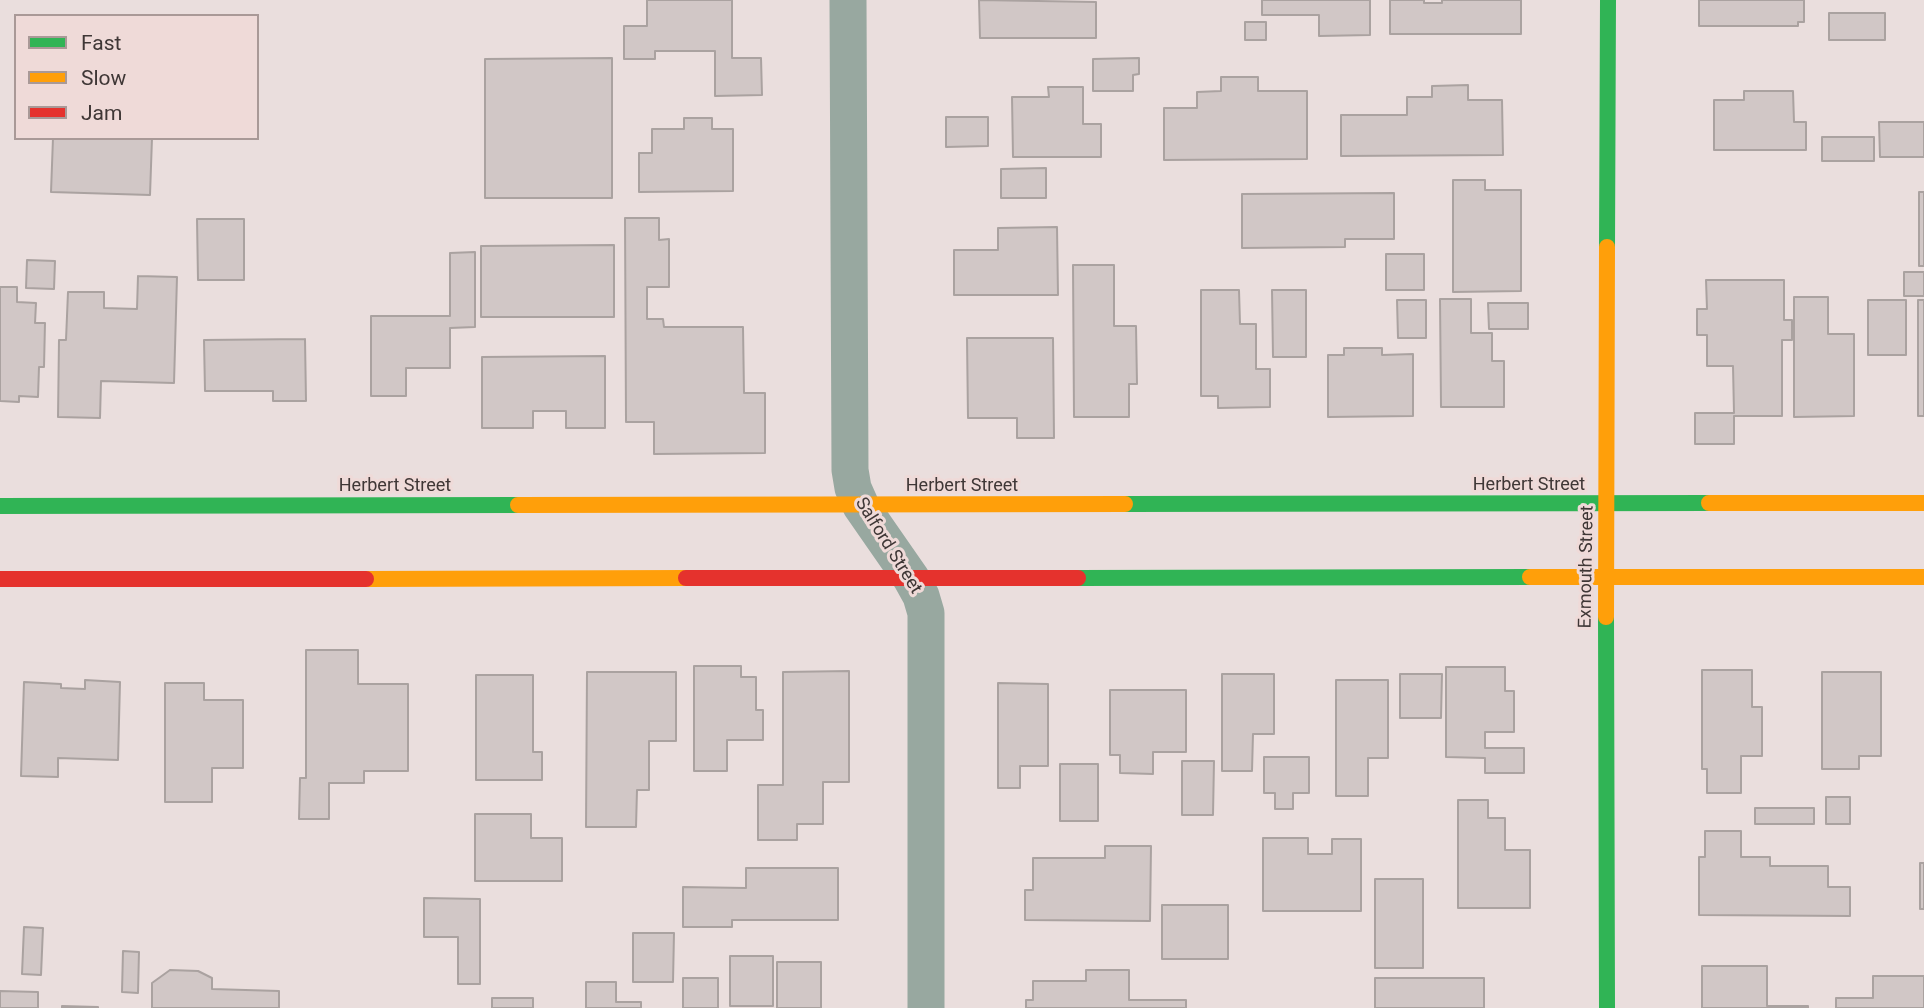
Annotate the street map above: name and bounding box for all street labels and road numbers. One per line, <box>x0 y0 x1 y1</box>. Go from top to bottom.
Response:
street label: Herbert Street <box>1473 474 1585 496</box>
street label: Herbert Street <box>339 475 451 497</box>
street label: Herbert Street <box>906 475 1018 497</box>
street label: Salford Street <box>850 494 926 598</box>
street label: Exmouth Street <box>1575 505 1599 629</box>

